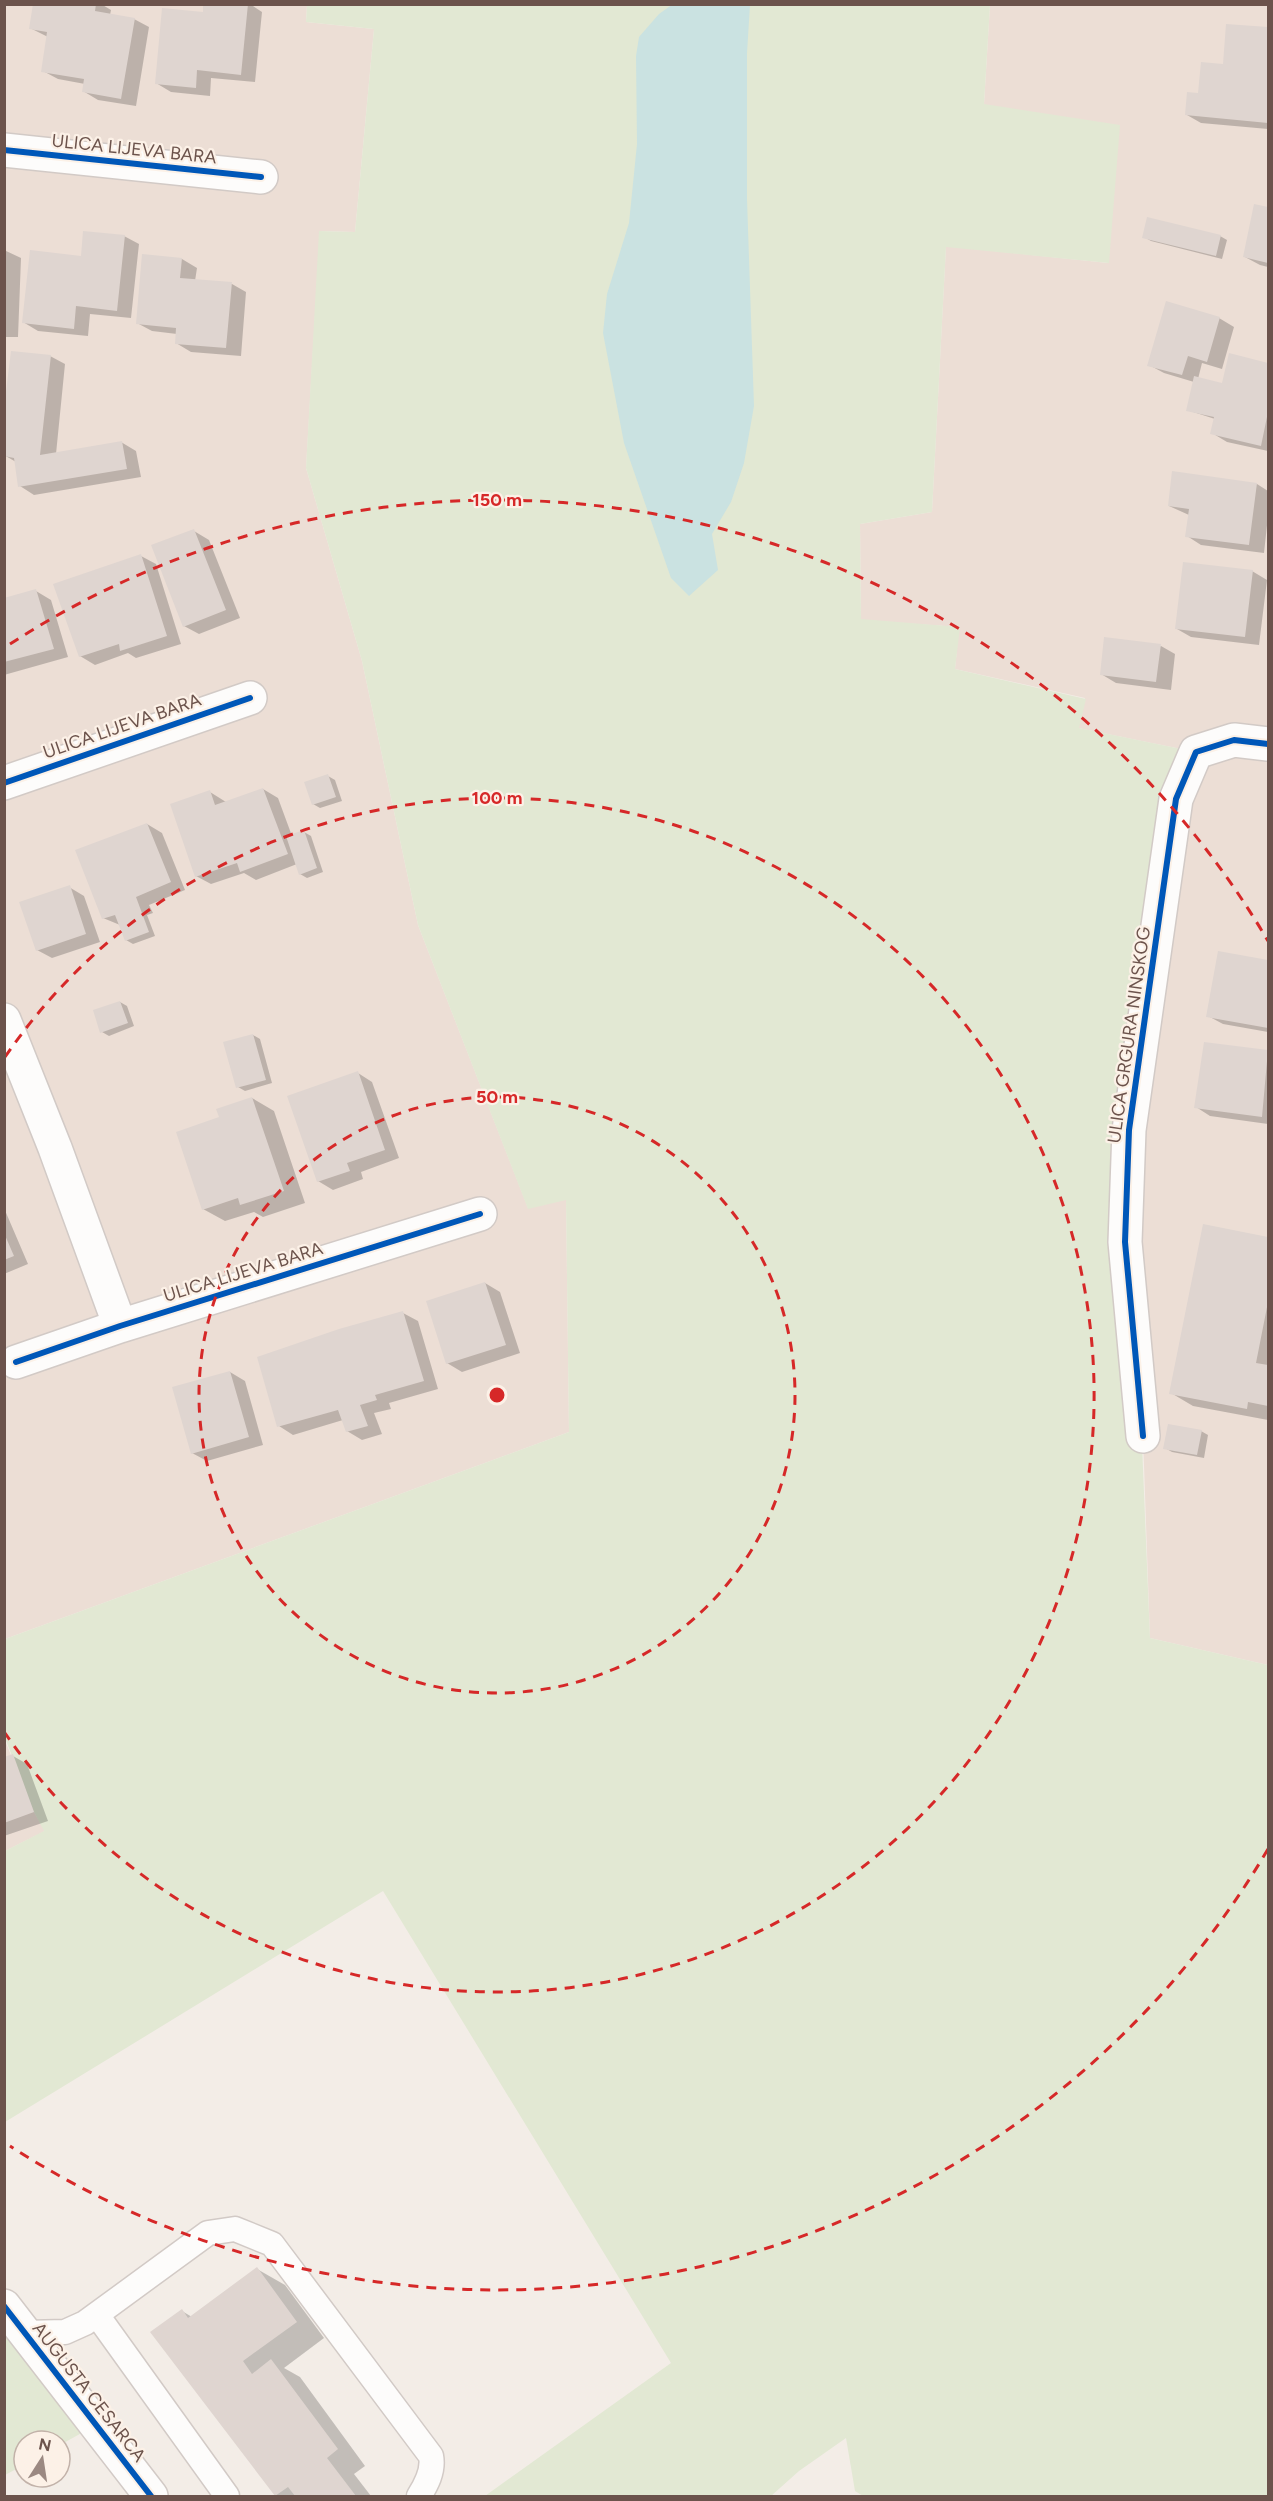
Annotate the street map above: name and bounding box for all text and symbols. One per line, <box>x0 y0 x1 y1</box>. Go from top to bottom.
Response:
street label: ULICA LIJEVA BARA <box>50 129 218 169</box>
text: 150 m <box>472 489 522 511</box>
street label: ULICA LIJEVA BARA <box>40 689 204 763</box>
text: 100 m <box>472 787 522 809</box>
street label: ULICA GRGURA NINSKOG <box>1103 925 1155 1145</box>
text: 50 m <box>476 1086 518 1108</box>
street label: ULICA LIJEVA BARA <box>161 1237 325 1307</box>
centre of rings <box>487 1385 507 1405</box>
street label: AUGUSTA CESARCA <box>28 2318 150 2466</box>
north arrow <box>12 2429 72 2489</box>
text: N <box>37 2434 53 2455</box>

